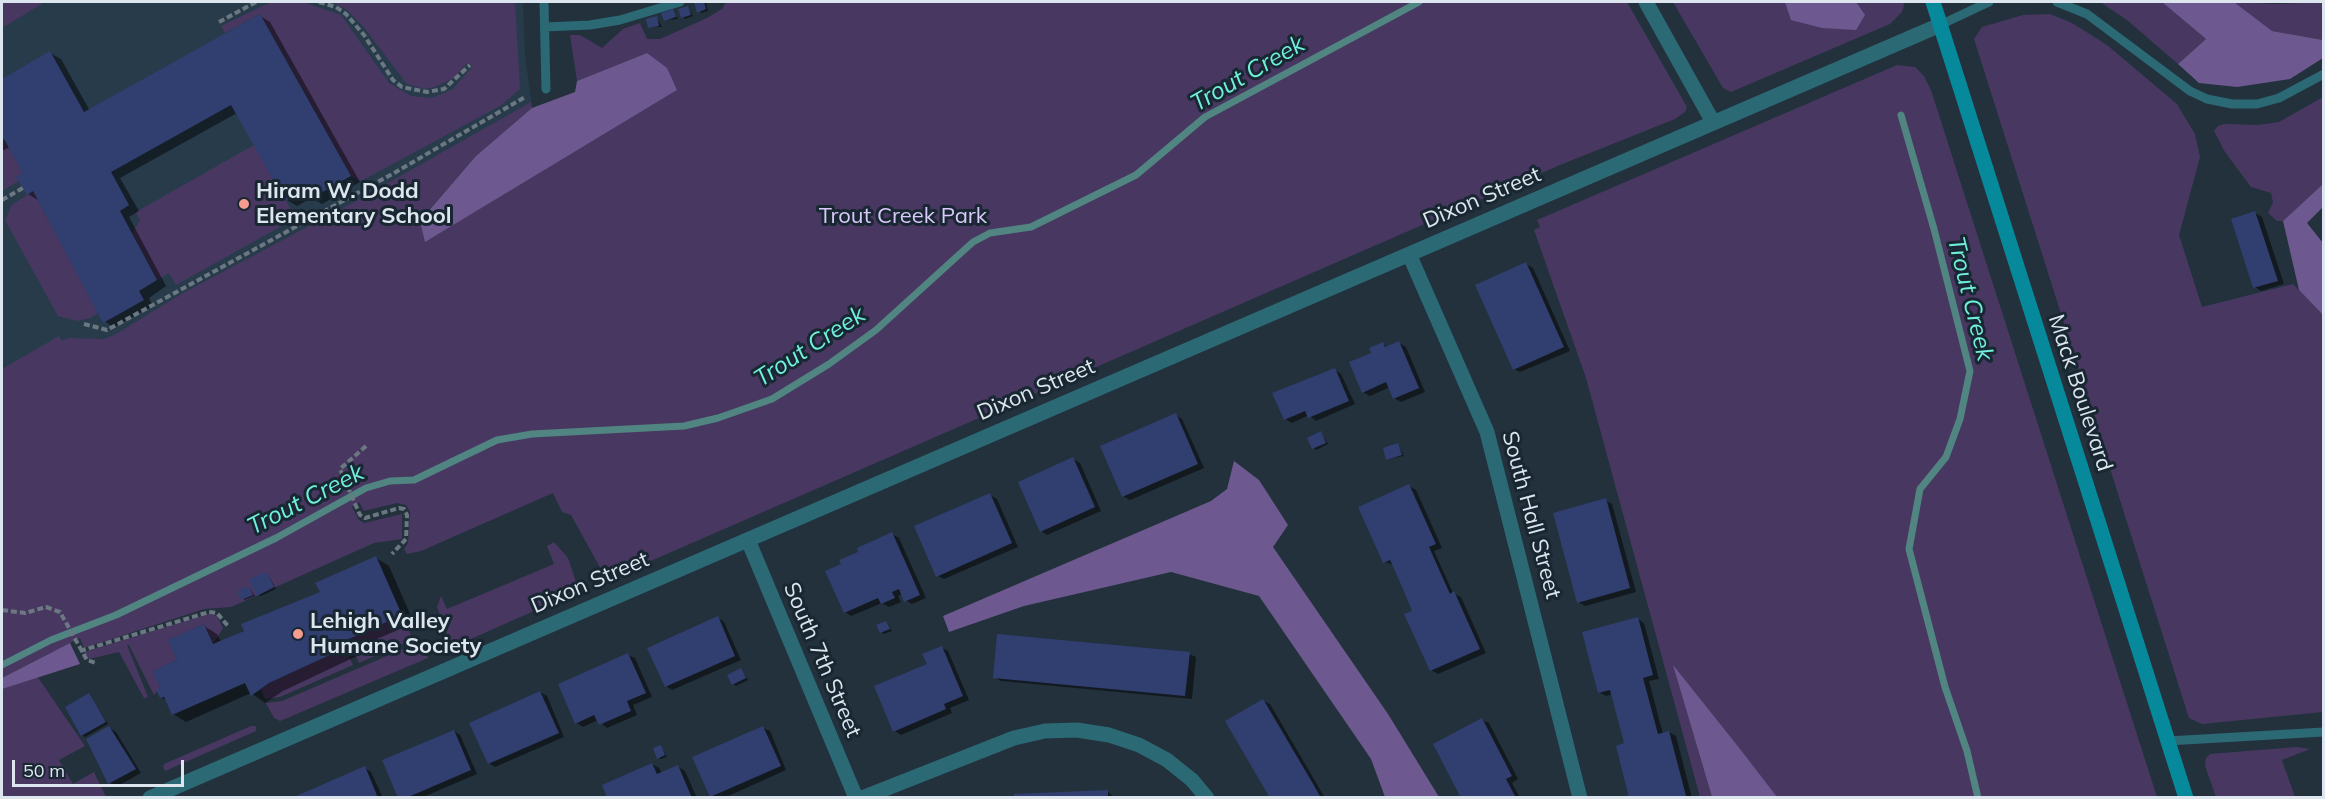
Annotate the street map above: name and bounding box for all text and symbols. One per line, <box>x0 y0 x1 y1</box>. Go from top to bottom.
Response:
water label: Trout Creek <box>1186 30 1310 118</box>
street label: Dixon Street <box>1419 161 1545 235</box>
place label: Hiram W. Dodd Elementary School <box>256 178 452 230</box>
marker: Hiram W. Dodd Elementary School <box>237 197 251 211</box>
park label: Trout Creek Park <box>819 203 987 229</box>
water label: Trout Creek <box>1941 234 1999 364</box>
water label: Trout Creek <box>749 300 871 394</box>
street label: Mack Boulevard <box>2042 311 2118 475</box>
street label: Dixon Street <box>973 353 1099 427</box>
street label: South Hall Street <box>1496 428 1566 602</box>
water label: Trout Creek <box>243 458 369 542</box>
street label: Dixon Street <box>527 546 653 620</box>
street label: South 7th Street <box>777 579 867 741</box>
place label: Lehigh Valley Humane Society <box>310 608 481 660</box>
marker: Lehigh Valley Humane Society <box>291 627 305 641</box>
scale bar <box>15 748 188 786</box>
text: 50 m <box>23 759 65 782</box>

